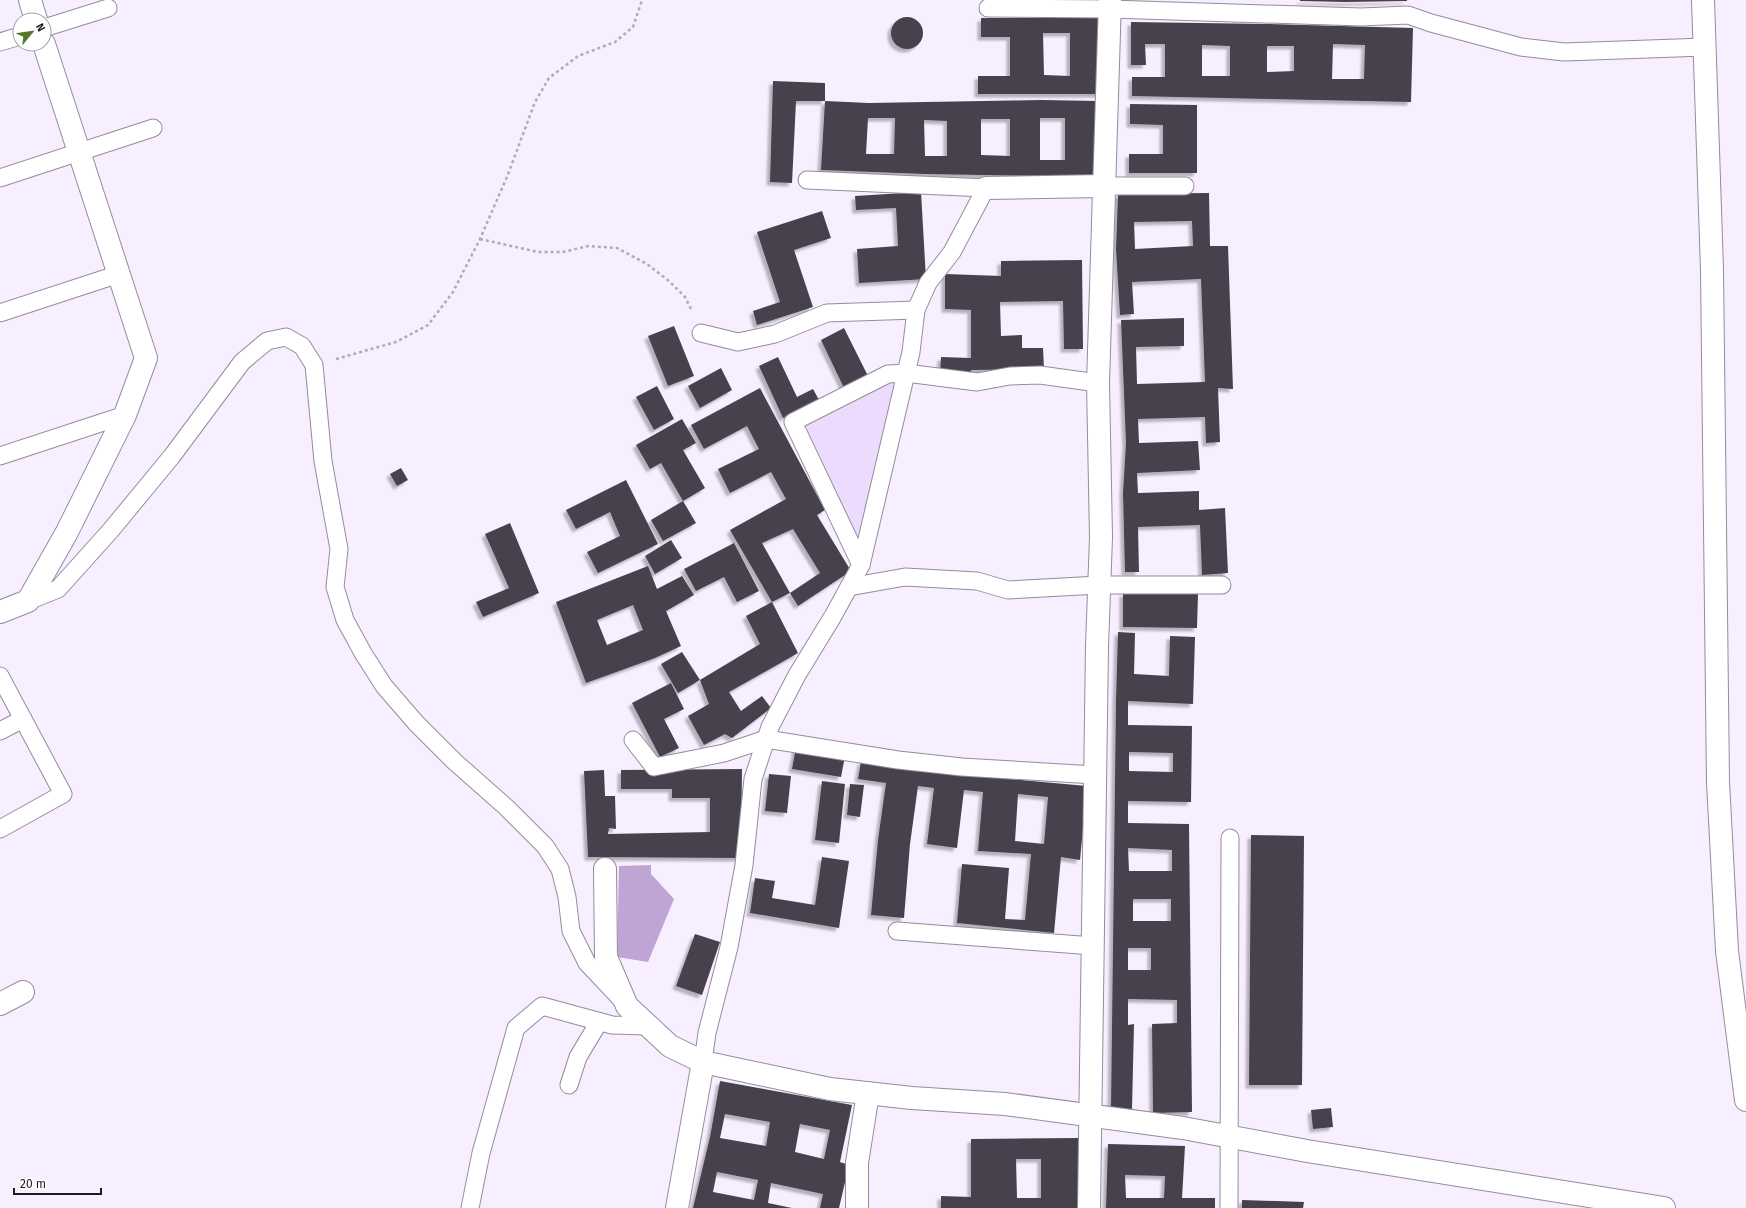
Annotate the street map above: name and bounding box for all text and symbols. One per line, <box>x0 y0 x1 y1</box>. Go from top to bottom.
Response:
north arrow <box>12 12 52 52</box>
text: N <box>33 21 48 34</box>
scale bar <box>14 1170 101 1196</box>
text: 20 m <box>20 1177 46 1191</box>

